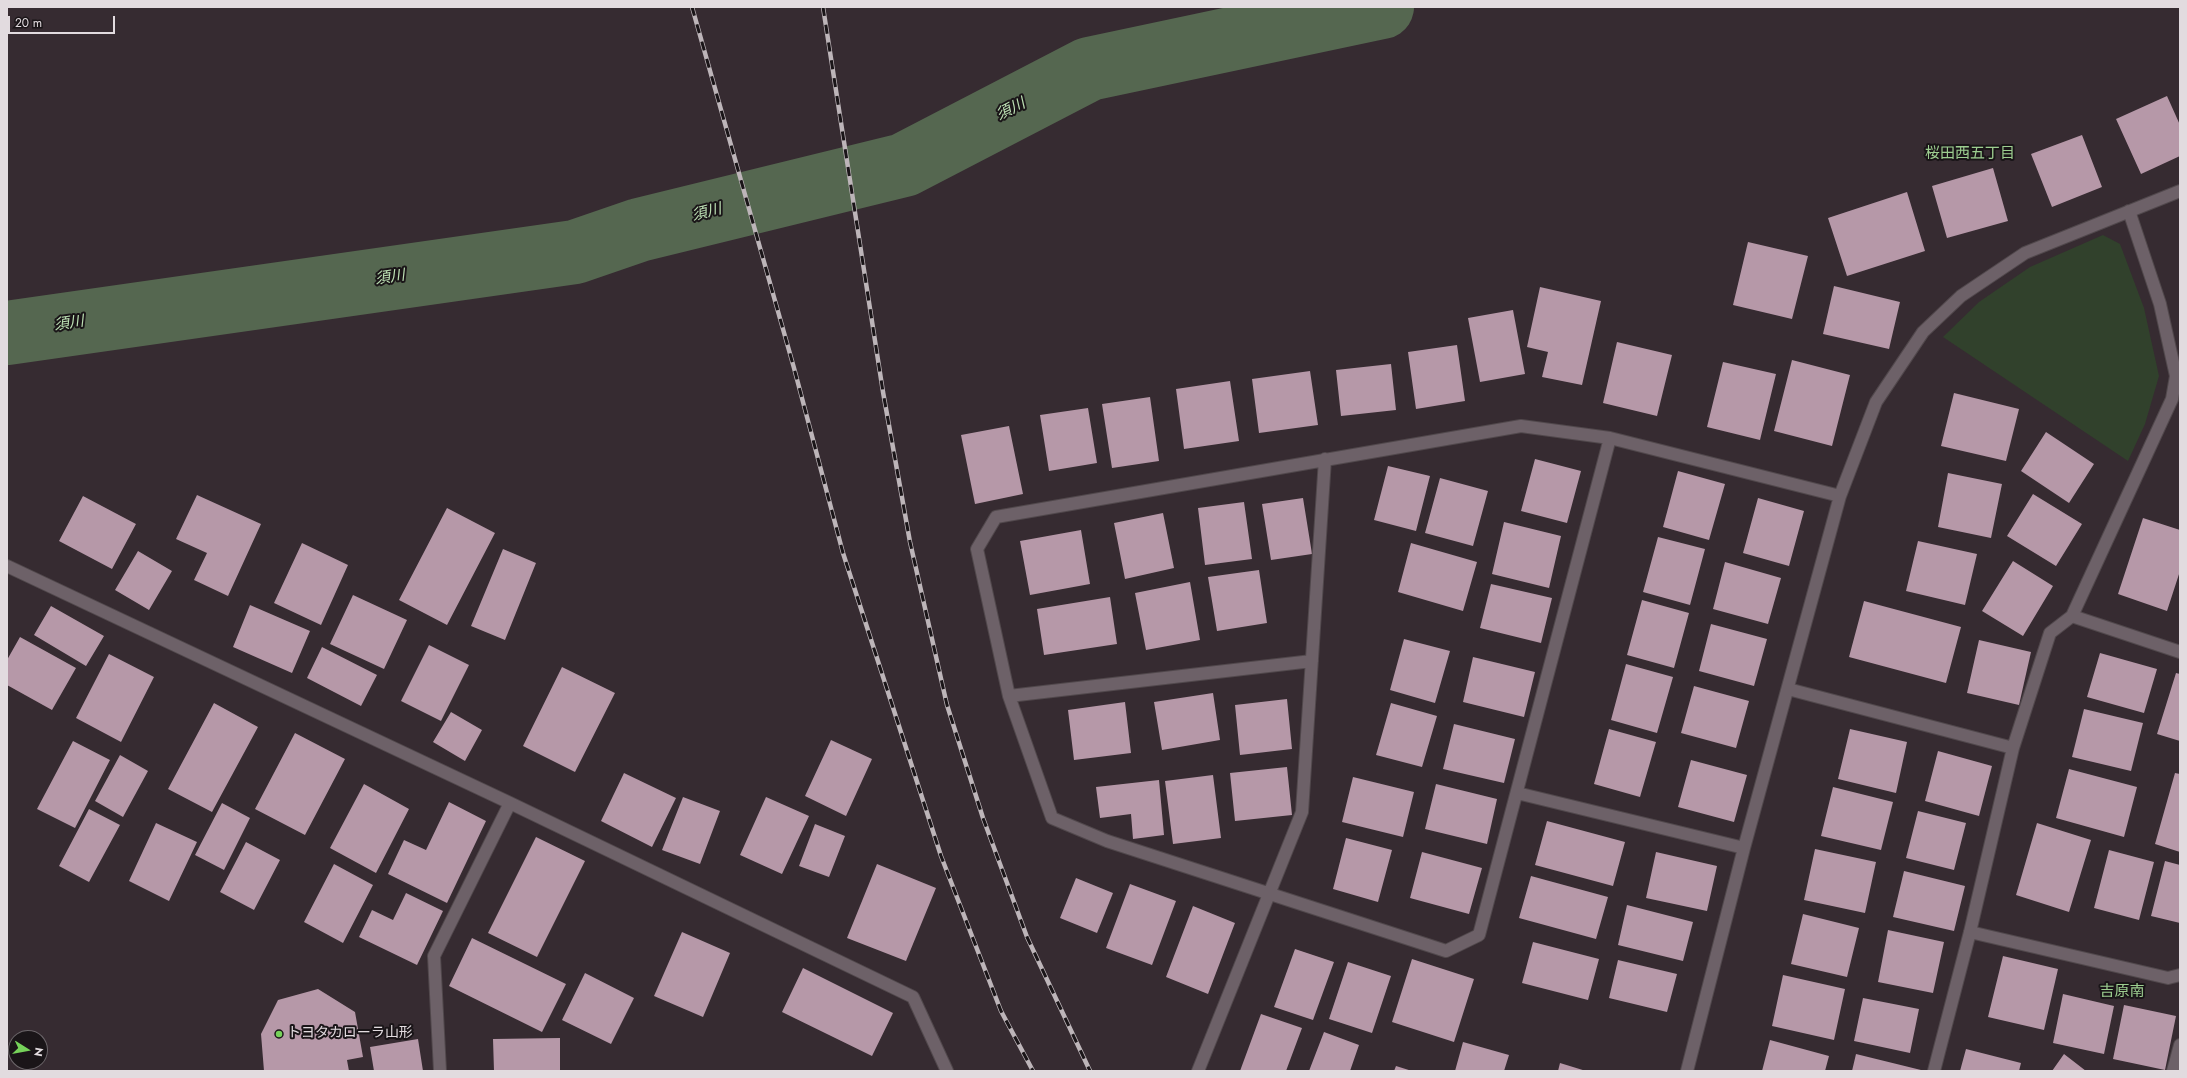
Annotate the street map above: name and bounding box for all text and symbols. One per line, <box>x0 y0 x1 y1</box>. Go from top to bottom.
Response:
scale bar <box>10 8 117 34</box>
text: 20 m <box>15 14 42 32</box>
water label: 須川 <box>994 95 1028 125</box>
district label: 桜田西五丁目 <box>1925 145 2015 163</box>
water label: 須川 <box>690 201 724 225</box>
water label: 須川 <box>374 267 406 289</box>
water label: 須川 <box>53 313 85 335</box>
district label: 吉原南 <box>2100 983 2144 1001</box>
place label: トヨタカローラ山形 <box>287 1026 413 1042</box>
marker: トヨタカローラ山形 <box>274 1029 284 1039</box>
north arrow <box>8 1030 48 1070</box>
text: N <box>30 1046 47 1058</box>

